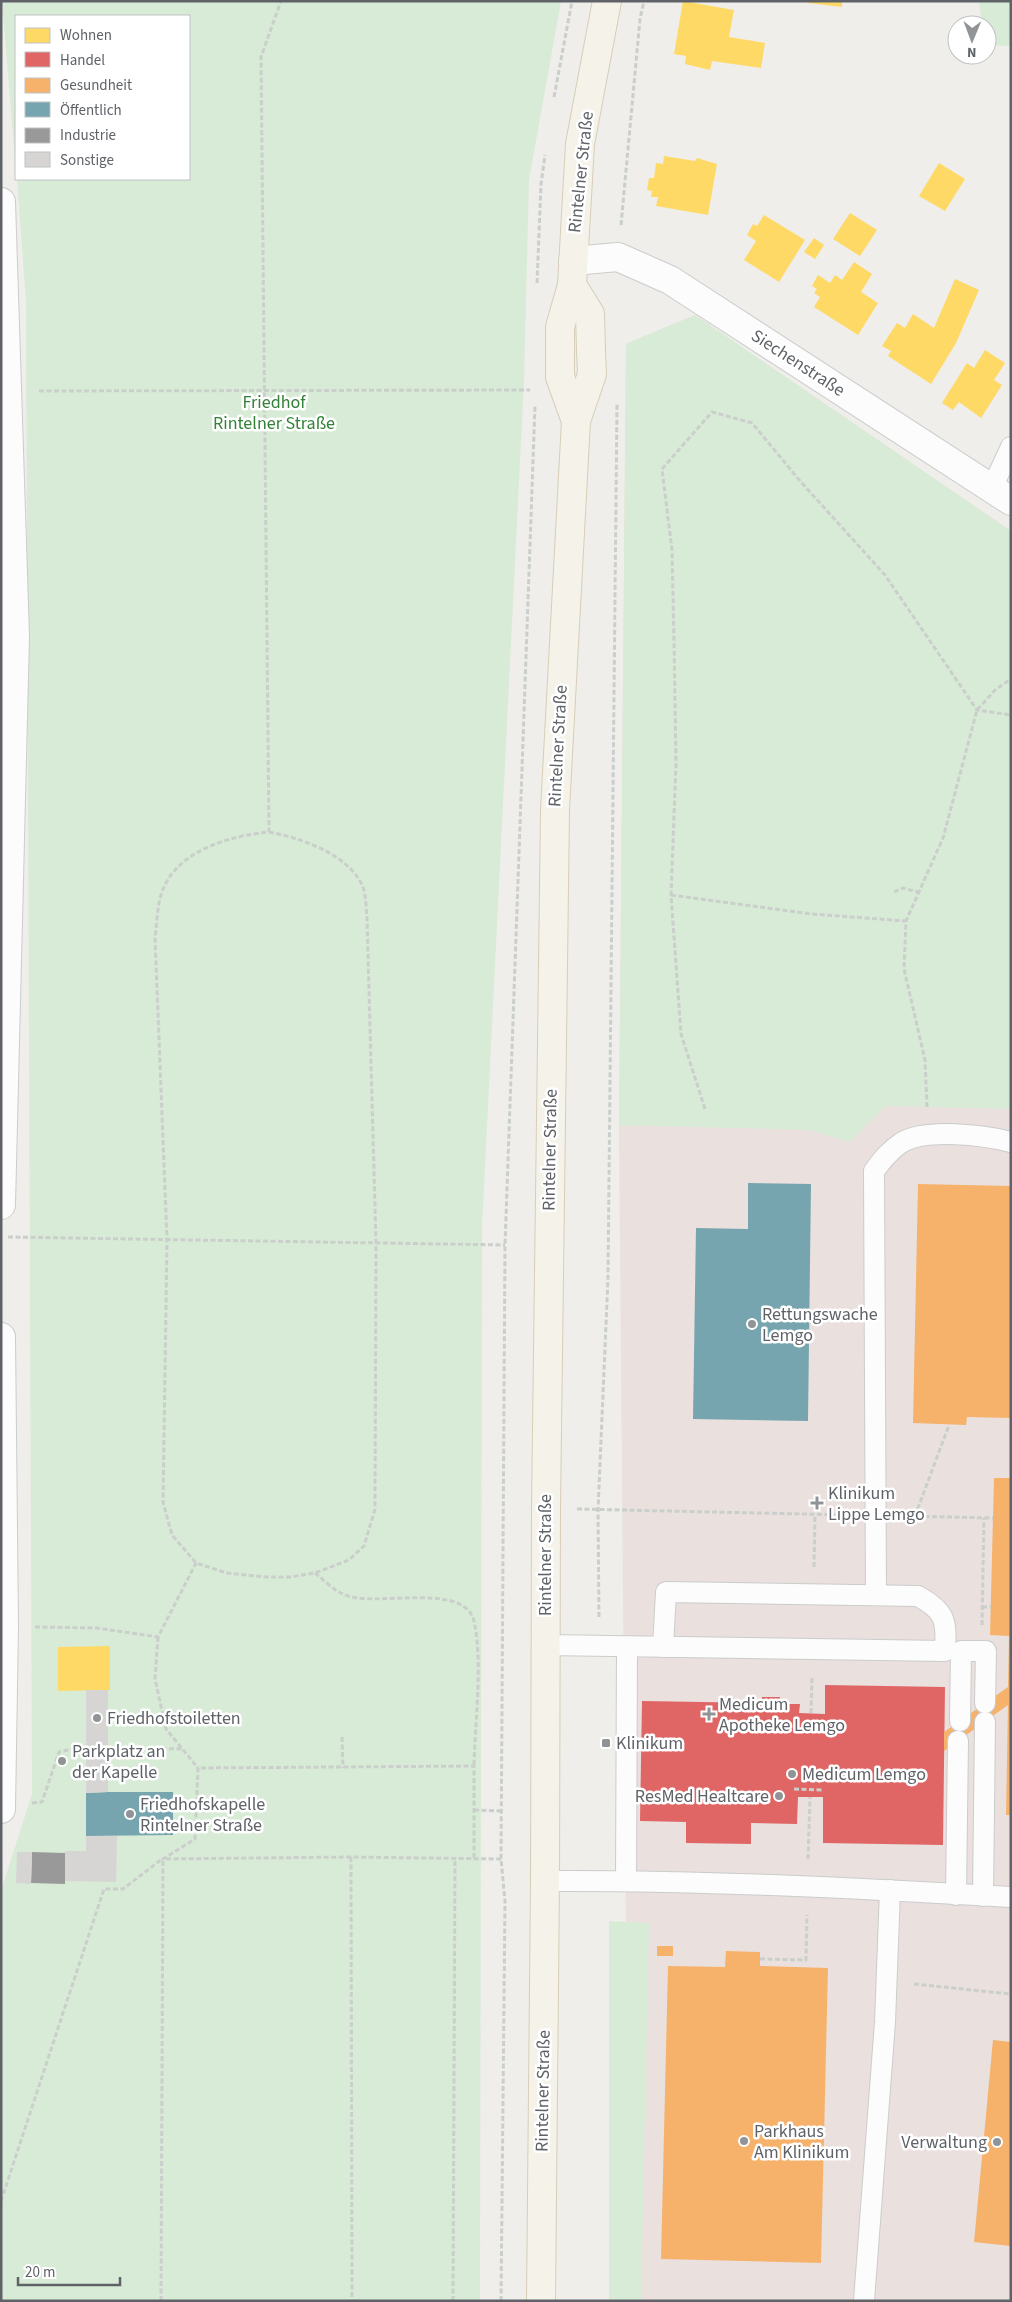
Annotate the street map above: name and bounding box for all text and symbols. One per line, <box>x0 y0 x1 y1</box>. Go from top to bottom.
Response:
legend <box>15 15 190 180</box>
north arrow <box>947 15 997 65</box>
text: Wohnen <box>60 25 112 46</box>
text: N <box>967 42 977 62</box>
text: Handel <box>60 50 105 71</box>
text: Gesundheit <box>60 75 132 96</box>
text: Öffentlich <box>60 100 122 121</box>
street label: Rintelner Straße <box>562 110 600 234</box>
text: Industrie <box>60 125 116 146</box>
text: Sonstige <box>60 150 114 171</box>
street label: Siechenstraße <box>746 323 850 403</box>
park label: Friedhof Rintelner Straße <box>213 390 335 436</box>
street label: Rintelner Straße <box>542 684 574 808</box>
street label: Rintelner Straße <box>536 1089 564 1211</box>
place label: Rettungswache Lemgo <box>762 1302 878 1348</box>
marker: Rettungswache Lemgo <box>746 1318 758 1330</box>
place label: Klinikum Lippe Lemgo <box>828 1481 925 1527</box>
street label: Rintelner Straße <box>533 1494 558 1616</box>
marker: Klinikum Lippe Lemgo <box>810 1496 824 1510</box>
place label: Medicum Apotheke Lemgo <box>719 1692 845 1738</box>
place label: Friedhofstoiletten <box>107 1706 241 1731</box>
marker: Medicum Apotheke Lemgo <box>703 1708 715 1720</box>
marker: Friedhofstoiletten <box>91 1712 103 1724</box>
place label: Klinikum <box>616 1731 683 1756</box>
marker: Klinikum <box>600 1737 612 1749</box>
place label: Parkplatz an der Kapelle <box>72 1739 165 1785</box>
marker: Parkplatz an der Kapelle <box>56 1755 68 1767</box>
place label: Medicum Lemgo <box>802 1762 926 1787</box>
marker: Medicum Lemgo <box>786 1768 798 1780</box>
place label: ResMed Healtcare <box>635 1784 769 1809</box>
marker: ResMed Healtcare <box>773 1790 785 1802</box>
place label: Friedhofskapelle Rintelner Straße <box>140 1792 265 1838</box>
marker: Friedhofskapelle Rintelner Straße <box>124 1808 136 1820</box>
street label: Rintelner Straße <box>529 2030 557 2152</box>
place label: Parkhaus Am Klinikum <box>754 2119 849 2165</box>
place label: Verwaltung <box>901 2130 987 2155</box>
marker: Parkhaus Am Klinikum <box>738 2135 750 2147</box>
marker: Verwaltung <box>991 2136 1003 2148</box>
scale bar <box>18 2254 120 2286</box>
text: 20 m <box>25 2262 55 2283</box>

